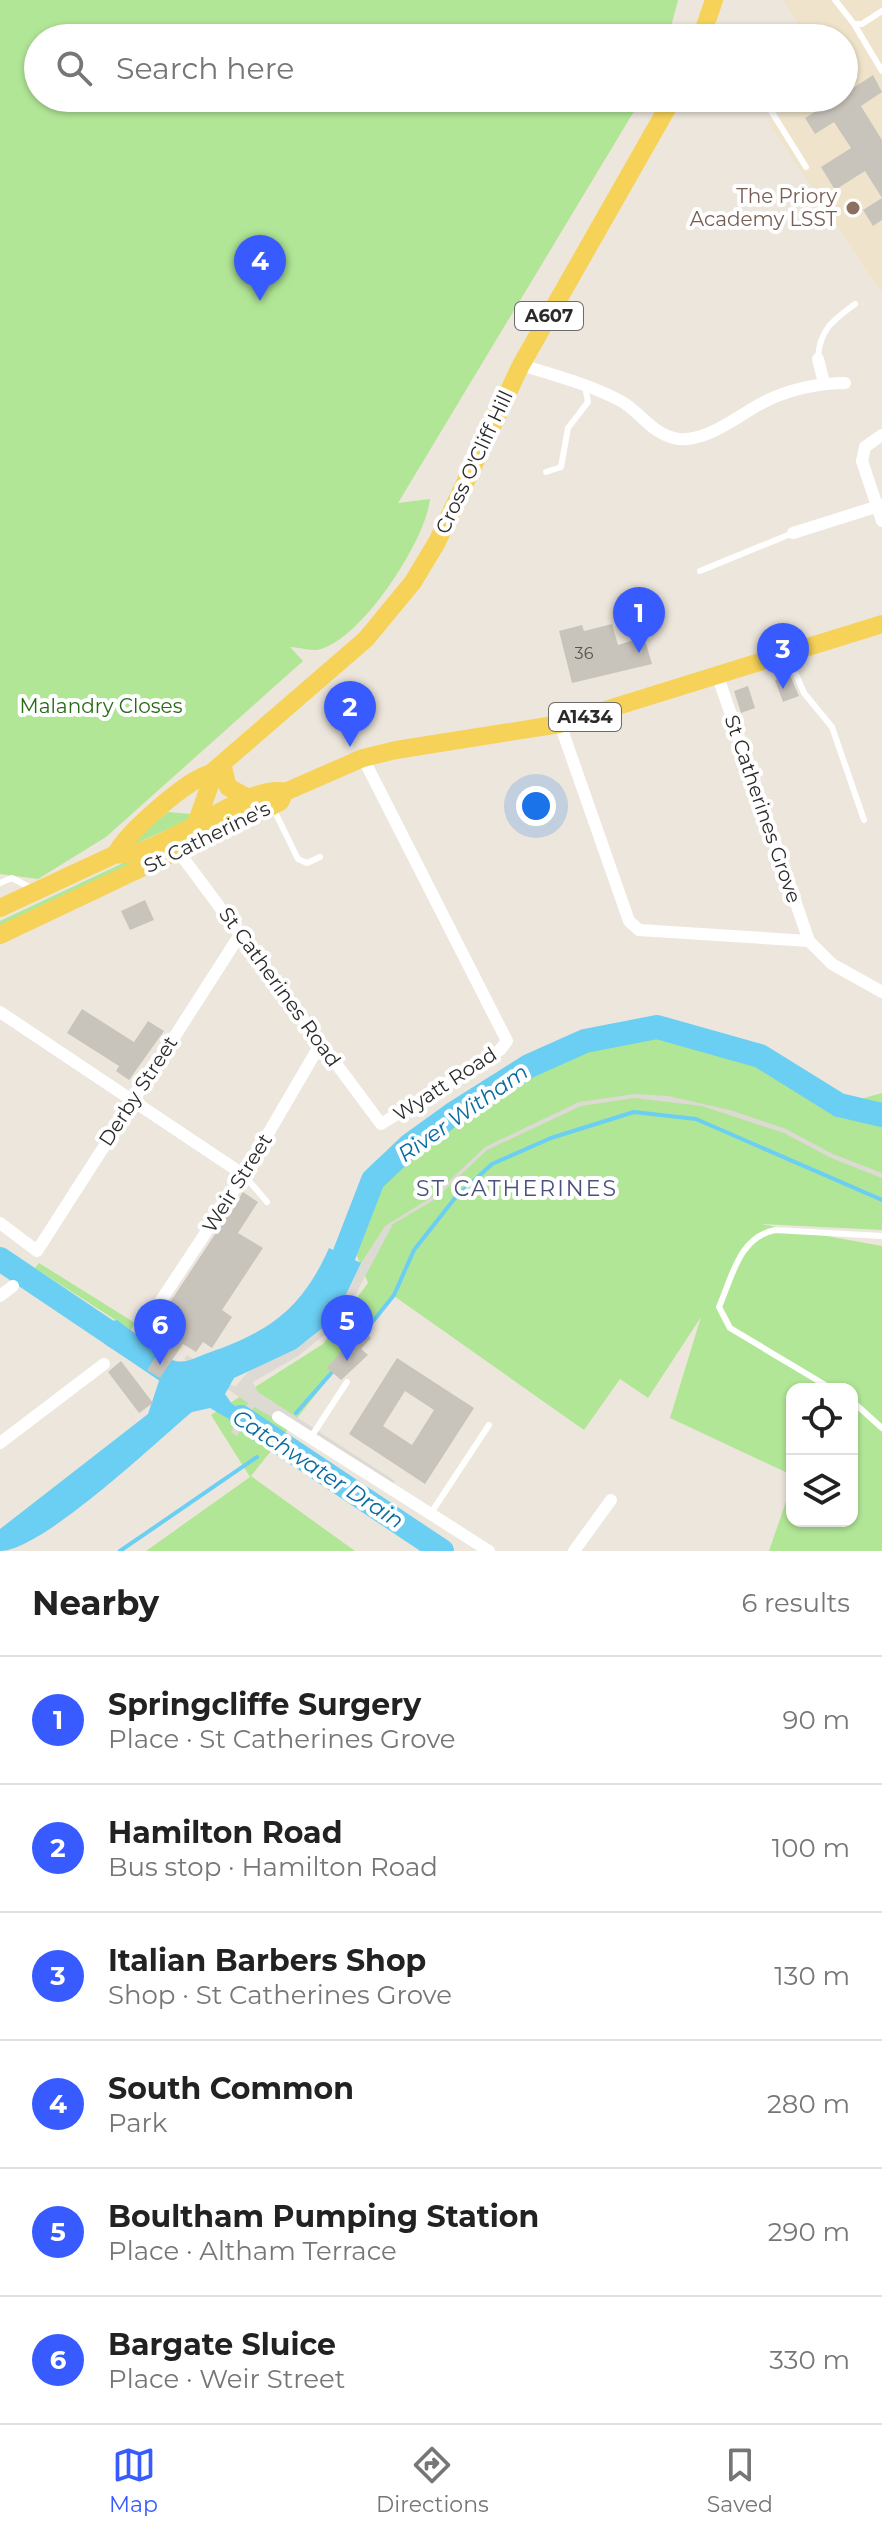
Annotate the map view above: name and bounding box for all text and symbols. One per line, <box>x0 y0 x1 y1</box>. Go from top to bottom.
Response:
search box <box>24 24 858 112</box>
icon: search <box>52 46 96 90</box>
text: Search here <box>116 50 294 87</box>
place label: The Priory Academy LSST <box>690 184 838 231</box>
marker: The Priory Academy LSST <box>844 199 862 217</box>
pin: 4 <box>234 235 286 301</box>
road number: A607 <box>515 302 583 330</box>
street label: Cross O'Cliff Hill <box>430 386 518 538</box>
pin: 1 <box>613 587 665 653</box>
pin: 3 <box>757 623 809 689</box>
house number: 36 <box>575 644 594 663</box>
pin: 2 <box>324 681 376 747</box>
park label: Malandry Closes <box>20 694 183 718</box>
road number: A1434 <box>549 703 621 731</box>
street label: St Catherines Grove <box>720 712 806 906</box>
your location <box>516 786 556 826</box>
street label: St Catherine's <box>140 796 274 878</box>
street label: St Catherines Road <box>214 903 346 1071</box>
street label: Derby Street <box>94 1032 182 1150</box>
street label: Wyatt Road <box>389 1042 501 1126</box>
water label: River Witham <box>393 1058 533 1168</box>
street label: Weir Street <box>197 1129 277 1237</box>
district label: ST CATHERINES <box>416 1175 618 1202</box>
pin: 5 <box>321 1295 373 1361</box>
pin: 6 <box>134 1299 186 1365</box>
map controls <box>786 1383 858 1527</box>
button: locate <box>786 1383 858 1455</box>
water label: Catchwater Drain <box>227 1404 409 1534</box>
button: layers <box>786 1455 858 1527</box>
text: Nearby <box>32 1582 159 1624</box>
text: 6 results <box>741 1587 850 1619</box>
text: Springcliffe Surgery <box>108 1686 421 1723</box>
text: 1 <box>53 1704 63 1736</box>
text: 90 m <box>783 1704 850 1736</box>
text: Place · St Catherines Grove <box>108 1723 456 1755</box>
text: Hamilton Road <box>108 1814 343 1851</box>
text: 2 <box>50 1832 66 1864</box>
text: 100 m <box>772 1832 850 1864</box>
text: Bus stop · Hamilton Road <box>108 1851 438 1883</box>
text: Italian Barbers Shop <box>108 1942 426 1979</box>
text: 3 <box>50 1960 66 1992</box>
text: 130 m <box>774 1960 850 1992</box>
text: Shop · St Catherines Grove <box>108 1979 452 2011</box>
text: South Common <box>108 2070 354 2107</box>
text: 4 <box>49 2088 67 2120</box>
text: 280 m <box>767 2088 850 2120</box>
text: Park <box>108 2107 167 2139</box>
text: Boultham Pumping Station <box>108 2198 539 2235</box>
text: 5 <box>50 2216 66 2248</box>
text: 290 m <box>768 2216 850 2248</box>
text: Place · Altham Terrace <box>108 2235 397 2267</box>
text: Bargate Sluice <box>108 2326 336 2363</box>
text: 6 <box>50 2344 66 2376</box>
text: 330 m <box>769 2344 850 2376</box>
text: Place · Weir Street <box>108 2363 345 2395</box>
tab: Map <box>109 2443 158 2518</box>
tab: Directions <box>376 2443 489 2518</box>
tab: Saved <box>707 2443 773 2518</box>

